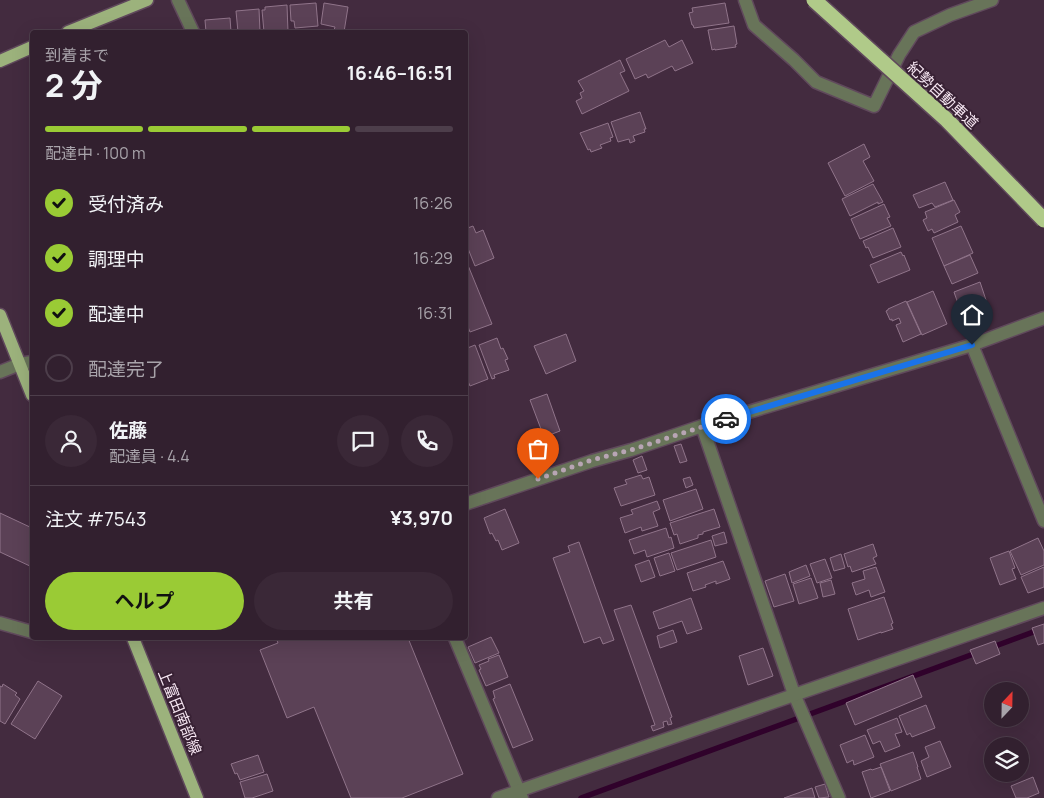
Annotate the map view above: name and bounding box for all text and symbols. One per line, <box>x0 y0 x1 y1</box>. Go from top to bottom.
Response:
text: 到着まで <box>45 44 109 66</box>
street label: 紀勢自動車道 <box>903 57 983 133</box>
text: 16:46–16:51 <box>347 60 453 86</box>
text: 2 分 <box>45 63 102 107</box>
text: 配達中 · 100 m <box>45 142 146 164</box>
icon: check <box>45 189 73 217</box>
text: 受付済み <box>88 191 164 217</box>
text: 16:26 <box>413 192 453 214</box>
icon: check <box>45 244 73 272</box>
text: 調理中 <box>88 246 145 272</box>
text: 16:29 <box>413 247 453 269</box>
pin <box>951 294 993 345</box>
icon: check <box>45 299 73 327</box>
text: 配達中 <box>88 301 145 327</box>
icon: home <box>958 301 986 329</box>
text: 16:31 <box>417 302 453 324</box>
text: 配達完了 <box>88 356 164 382</box>
courier <box>701 394 751 444</box>
icon: car <box>712 405 740 433</box>
button: person <box>45 415 97 467</box>
button: chat <box>337 415 389 467</box>
button: phone <box>401 415 453 467</box>
text: 佐藤 <box>109 417 147 443</box>
pin <box>517 428 559 479</box>
icon: bag <box>524 435 552 463</box>
text: 配達員 · 4.4 <box>109 445 190 467</box>
text: ¥3,970 <box>390 505 453 531</box>
text: 注文 #7543 <box>45 506 147 532</box>
button: ヘルプ <box>45 572 244 630</box>
button: 共有 <box>254 572 453 630</box>
street label: 上富田南部線 <box>153 666 207 758</box>
north arrow <box>984 682 1029 728</box>
map controls <box>984 682 1029 782</box>
button: layers <box>984 737 1029 782</box>

